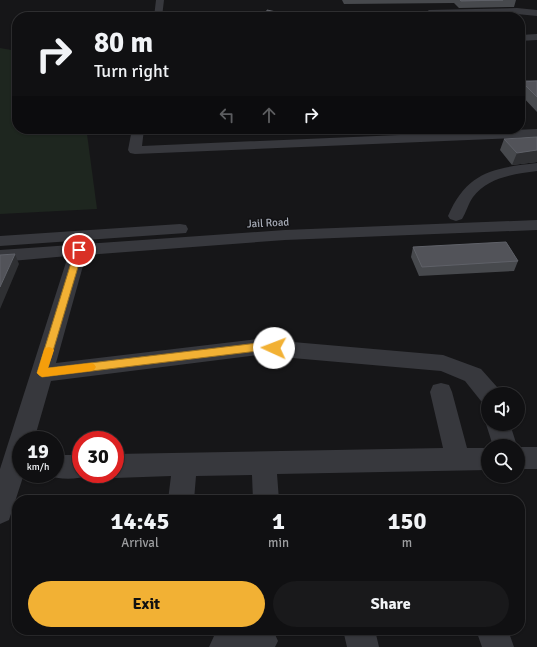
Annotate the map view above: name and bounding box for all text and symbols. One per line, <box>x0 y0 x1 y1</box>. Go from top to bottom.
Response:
text: 80 m <box>94 26 153 60</box>
icon: right <box>28 28 80 80</box>
text: Turn right <box>94 60 169 82</box>
icon: left <box>216 104 238 126</box>
icon: ahead <box>258 104 280 126</box>
icon: right <box>300 104 322 126</box>
street label: Jail Road <box>246 215 290 231</box>
pin <box>62 233 96 267</box>
icon: arrive <box>68 239 90 261</box>
position arrow <box>253 327 295 369</box>
map controls <box>481 387 525 483</box>
button: sound <box>481 387 525 431</box>
speed limit sign: 30 <box>72 431 124 483</box>
text: 19 <box>27 439 49 464</box>
button: search <box>481 439 525 483</box>
text: km/h <box>27 461 49 473</box>
text: 14:45 <box>111 506 169 536</box>
text: 1 <box>272 506 285 536</box>
text: 150 <box>388 506 426 536</box>
text: Arrival <box>121 535 159 551</box>
text: min <box>268 535 289 551</box>
text: m <box>402 535 412 551</box>
button: Exit <box>28 581 265 627</box>
button: Share <box>273 581 509 627</box>

